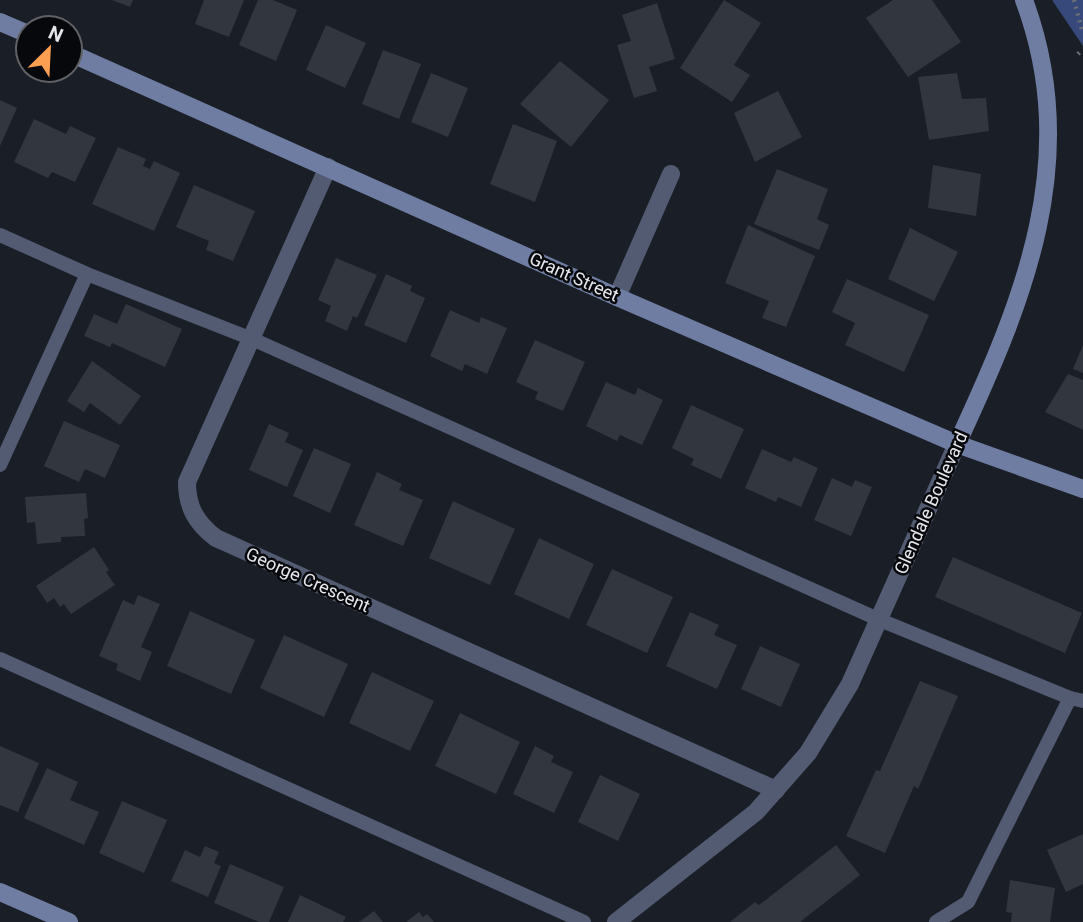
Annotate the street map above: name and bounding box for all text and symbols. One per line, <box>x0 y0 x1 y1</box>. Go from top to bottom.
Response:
north arrow <box>14 14 84 84</box>
text: N <box>45 21 67 47</box>
street label: Grant Street <box>526 248 622 306</box>
street label: Glendale Boulevard <box>890 428 971 577</box>
street label: George Crescent <box>243 543 374 616</box>

